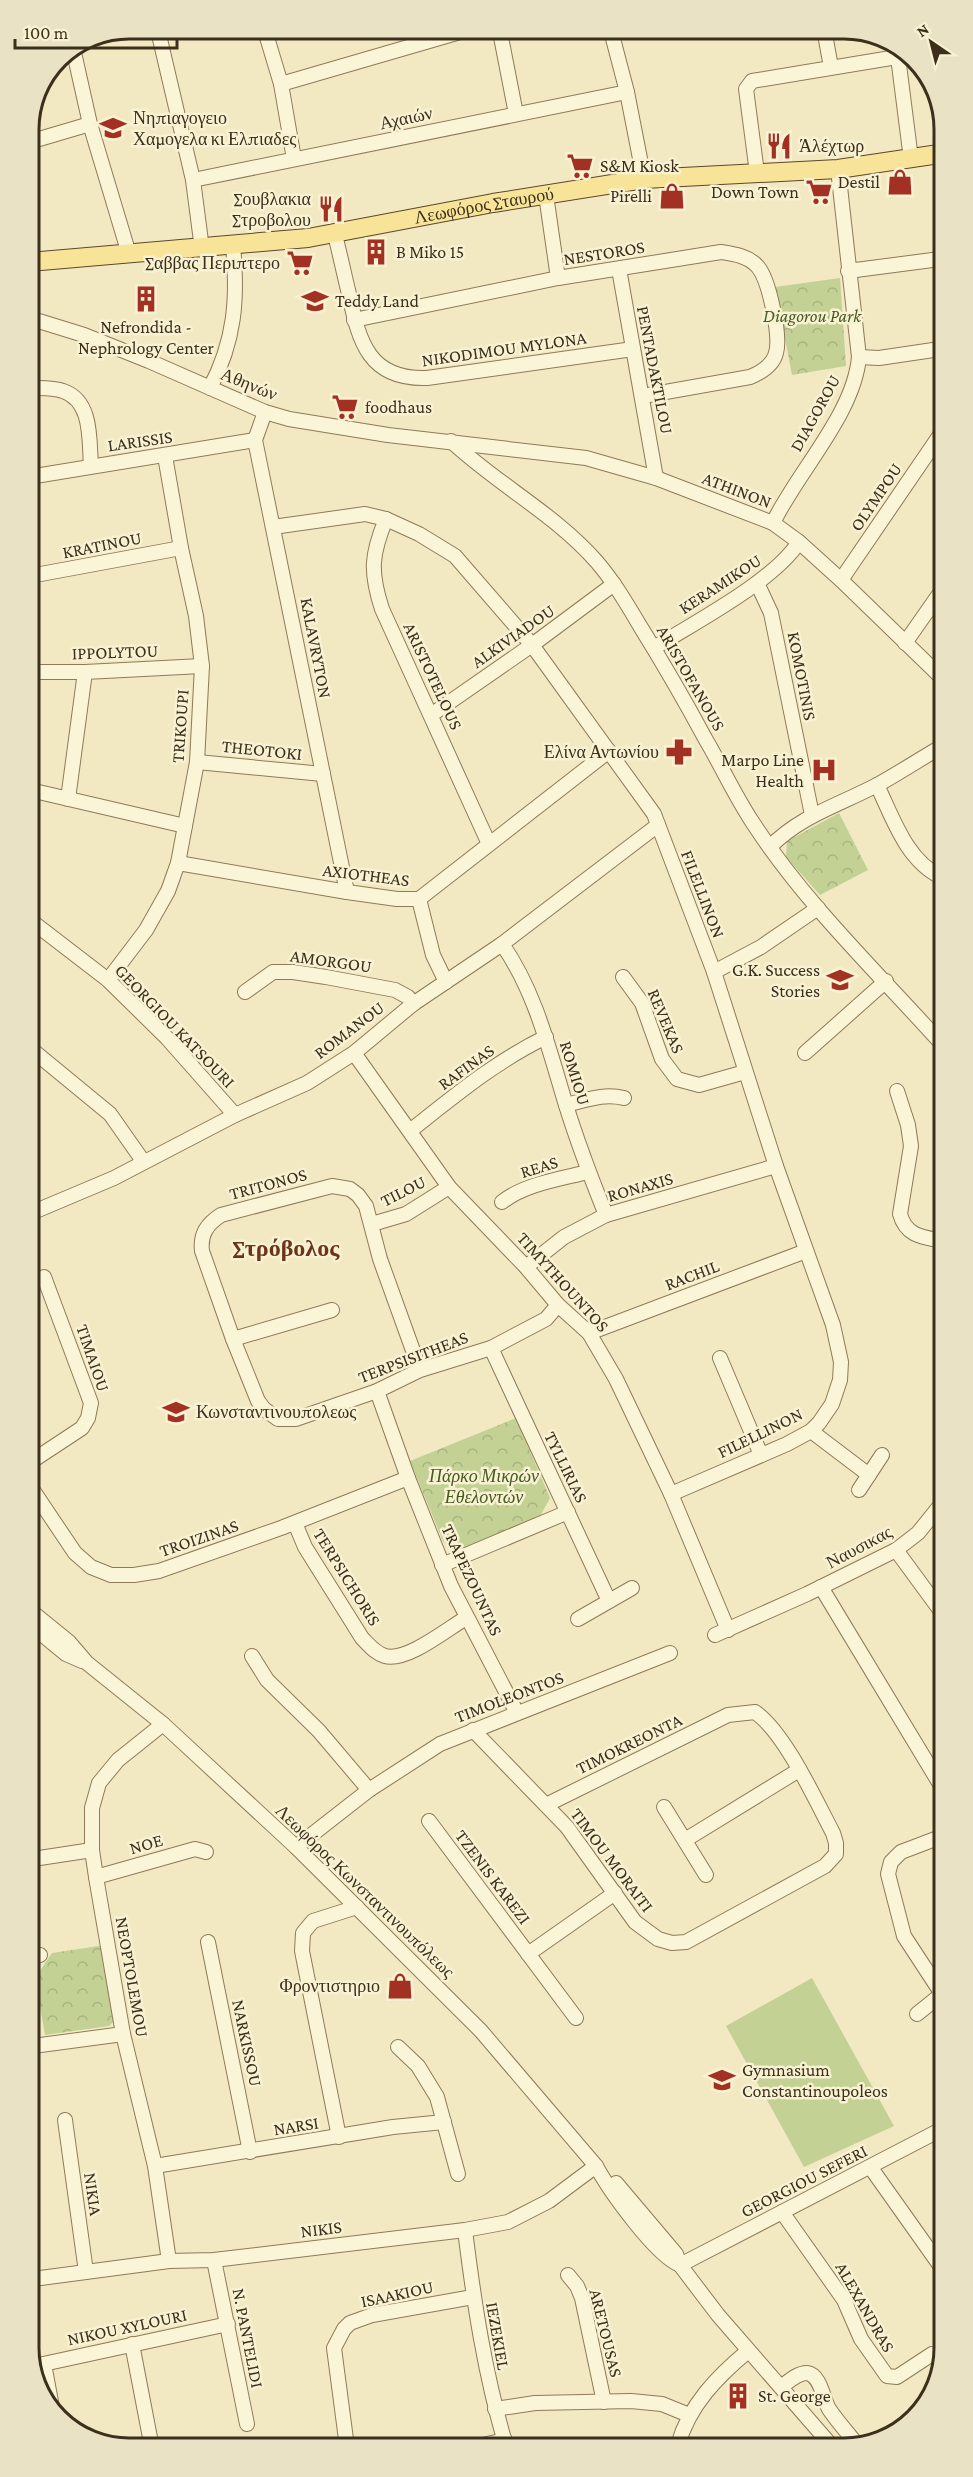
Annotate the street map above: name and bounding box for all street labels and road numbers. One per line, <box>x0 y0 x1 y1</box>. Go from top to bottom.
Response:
street label: Αχαιών <box>378 103 434 133</box>
street label: Λεωφόρος Σταυρού <box>412 183 555 228</box>
street label: NESTOROS <box>562 237 646 269</box>
street label: PENTADAKTILOU <box>633 304 677 436</box>
street label: NIKODIMOU MYLONA <box>420 327 589 370</box>
street label: Αθηνών <box>218 364 280 404</box>
street label: DIAGOROU <box>786 371 844 455</box>
street label: LARISSIS <box>106 427 174 455</box>
street label: OLYMPOU <box>846 459 906 535</box>
street label: ATHINON <box>700 468 775 512</box>
street label: KRATINOU <box>61 528 143 562</box>
street label: KERAMIKOU <box>675 550 765 618</box>
street label: KALAVRYTON <box>296 596 336 700</box>
street label: ALKIVIADOU <box>468 600 558 672</box>
street label: ARISTOTELOUS <box>399 619 467 733</box>
street label: ARISTOFANOUS <box>653 622 729 734</box>
street label: KOMOTINIS <box>784 630 820 722</box>
street label: IPPOLYTOU <box>71 640 159 664</box>
street label: TRIKOUPI <box>167 689 193 763</box>
street label: THEOTOKI <box>221 736 303 764</box>
street label: FILELLINON <box>677 847 729 941</box>
street label: AXIOTHEAS <box>322 860 410 890</box>
street label: AMORGOU <box>289 945 373 977</box>
street label: GEORGIOU KATSOURI <box>111 960 239 1092</box>
street label: REVEKAS <box>643 986 689 1056</box>
street label: ROMANOU <box>310 997 388 1063</box>
street label: ROMIOU <box>556 1039 594 1107</box>
street label: RAFINAS <box>434 1040 498 1094</box>
street label: REAS <box>518 1152 560 1182</box>
street label: TRITONOS <box>227 1164 309 1204</box>
street label: RONAXIS <box>605 1168 675 1206</box>
street label: TILOU <box>377 1171 429 1211</box>
street label: TIMYTHOUNTOS <box>513 1228 613 1336</box>
street label: RACHIL <box>662 1256 722 1294</box>
street label: TIMAIOU <box>72 1322 114 1394</box>
street label: TERPSISITHEAS <box>355 1327 471 1387</box>
street label: FILELLINON <box>714 1404 806 1462</box>
street label: TYLLIRIAS <box>540 1428 592 1506</box>
street label: TROIZINAS <box>157 1515 241 1561</box>
street label: TRAPEZOUNTAS <box>437 1521 507 1639</box>
street label: Ναυσικας <box>823 1521 895 1573</box>
street label: TERPSICHORIS <box>309 1525 385 1629</box>
street label: TIMOLEONTOS <box>452 1667 566 1727</box>
street label: TIMOKREONTA <box>573 1709 686 1778</box>
street label: Λεωφόρος Κωνσταντινουπόλεως <box>271 1800 459 1982</box>
street label: TIMOU MORAITI <box>566 1804 658 1916</box>
street label: TZENIS KAREZI <box>451 1826 535 1928</box>
street label: NOE <box>127 1830 165 1858</box>
street label: NEOPTOLEMOU <box>112 1915 152 2039</box>
street label: NARKISSOU <box>228 1998 266 2088</box>
street label: NARSI <box>272 2113 320 2139</box>
street label: GEORGIOU SEFERI <box>737 2141 871 2221</box>
street label: NIKIA <box>80 2171 106 2218</box>
street label: NIKIS <box>299 2217 343 2241</box>
street label: ALEXANDRAS <box>831 2258 899 2356</box>
street label: ISAAKIOU <box>359 2277 435 2311</box>
street label: N. PANTELIDI <box>229 2286 267 2390</box>
street label: ARETOUSAS <box>585 2287 627 2379</box>
street label: IEZEKIEL <box>482 2300 514 2372</box>
street label: NIKOU XYLOURI <box>65 2305 189 2349</box>

